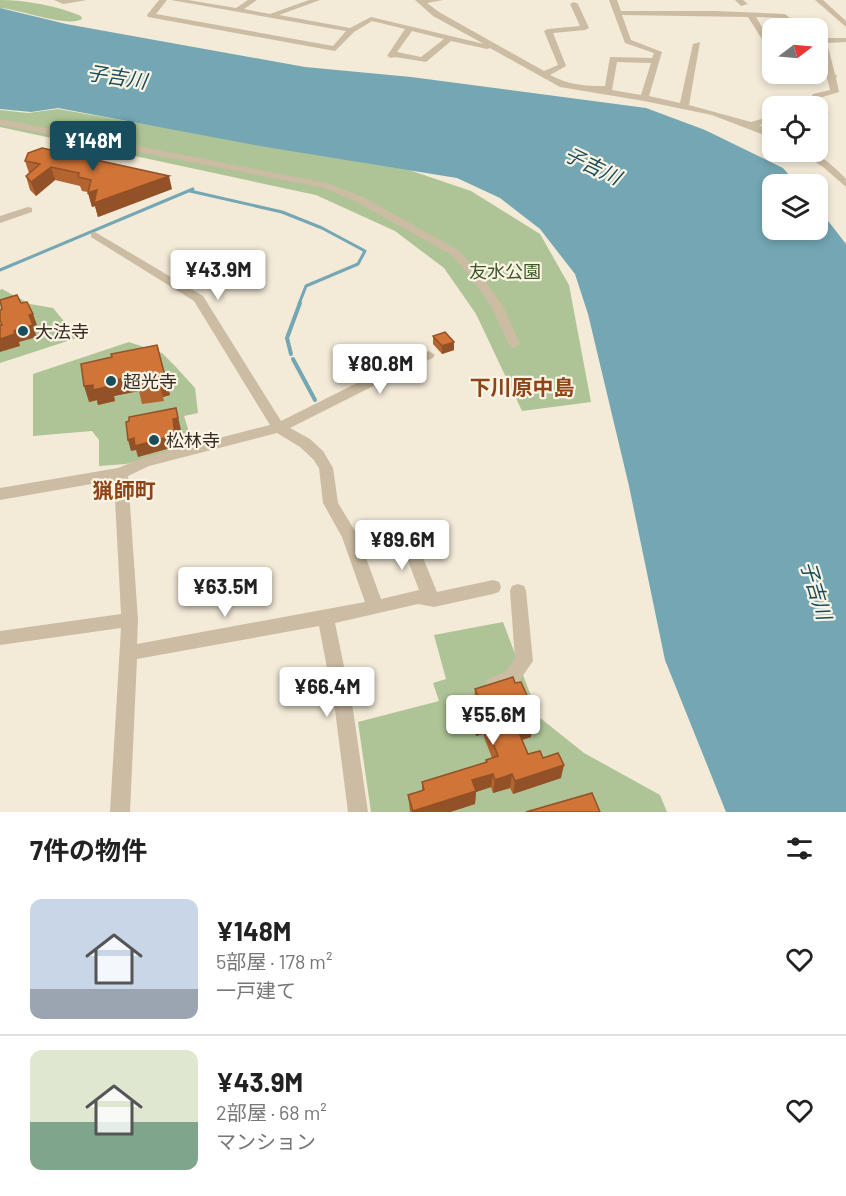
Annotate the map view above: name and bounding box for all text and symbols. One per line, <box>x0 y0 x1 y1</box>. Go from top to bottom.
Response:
north arrow <box>762 18 828 84</box>
map controls <box>762 18 828 240</box>
water label: 子吉川 <box>85 59 150 93</box>
button: locate <box>762 96 828 162</box>
pin: ¥148M <box>51 121 135 172</box>
text: ¥148M <box>64 128 122 152</box>
water label: 子吉川 <box>561 141 627 190</box>
button: layers <box>762 174 828 240</box>
pin: ¥43.9M <box>169 250 267 301</box>
text: ¥43.9M <box>185 257 251 281</box>
park label: 友水公園 <box>469 260 541 282</box>
place label: 大法寺 <box>35 320 89 342</box>
marker: 大法寺 <box>16 324 30 338</box>
pin: ¥80.8M <box>331 344 429 395</box>
text: ¥80.8M <box>347 351 413 375</box>
place label: 超光寺 <box>123 370 177 392</box>
marker: 超光寺 <box>104 374 118 388</box>
district label: 下川原中島 <box>470 374 575 399</box>
place label: 松林寺 <box>166 429 220 451</box>
marker: 松林寺 <box>147 433 161 447</box>
district label: 猟師町 <box>93 477 156 502</box>
pin: ¥89.6M <box>353 520 451 571</box>
text: ¥89.6M <box>369 527 435 551</box>
water label: 子吉川 <box>797 558 838 624</box>
pin: ¥63.5M <box>176 567 274 618</box>
text: ¥63.5M <box>192 574 258 598</box>
pin: ¥66.4M <box>278 667 376 718</box>
text: ¥66.4M <box>294 674 361 698</box>
pin: ¥55.6M <box>444 695 542 746</box>
text: ¥55.6M <box>460 702 526 726</box>
icon: filters <box>783 832 816 865</box>
text: 7件の物件 <box>30 834 147 865</box>
text: ¥148M <box>216 915 291 946</box>
icon: home <box>78 923 150 995</box>
icon: heart <box>783 943 816 976</box>
text: 5部屋 · 178 m² <box>216 949 332 973</box>
text: 一戸建て <box>216 978 296 1002</box>
text: ¥43.9M <box>216 1066 303 1097</box>
icon: home <box>78 1074 150 1146</box>
icon: heart <box>783 1094 816 1127</box>
text: 2部屋 · 68 m² <box>216 1100 327 1124</box>
text: マンション <box>216 1129 316 1153</box>

